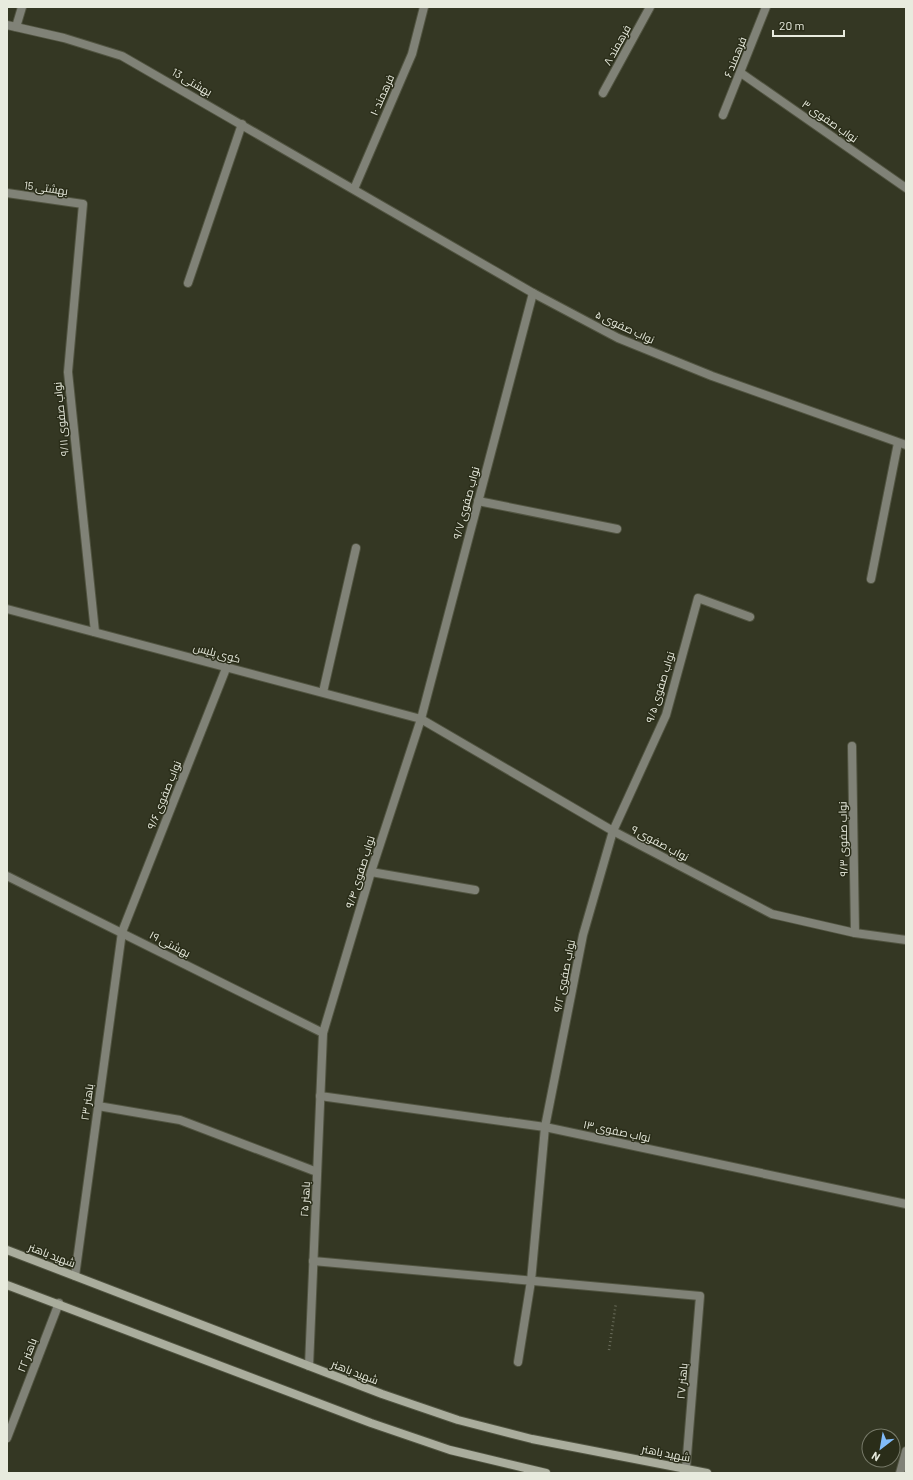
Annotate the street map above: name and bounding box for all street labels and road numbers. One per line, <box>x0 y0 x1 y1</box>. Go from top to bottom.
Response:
street label: فرهمند ۸ <box>600 22 634 68</box>
street label: فرهمند ۶ <box>721 35 749 79</box>
street label: بهشتی 13 <box>169 65 215 99</box>
street label: فرهمند ۱۰ <box>367 72 397 118</box>
street label: نواب صفوی ۳ <box>799 97 861 145</box>
street label: بهشتی 15 <box>23 178 69 198</box>
street label: نواب صفوی ۵ <box>593 307 657 347</box>
street label: نواب صفوی ۹/۱۱ <box>50 381 72 457</box>
street label: نواب صفوی ۹/۷ <box>450 465 482 541</box>
street label: کوی پلیس <box>192 640 242 666</box>
street label: نواب صفوی ۹/۵ <box>643 650 677 724</box>
street label: نواب صفوی ۹/۶ <box>144 758 184 831</box>
street label: نواب صفوی ۹/۳ <box>835 801 851 877</box>
street label: نواب صفوی ۹ <box>629 822 691 864</box>
street label: نواب صفوی ۹/۴ <box>342 834 378 910</box>
street label: بهشتی ۱۹ <box>147 928 193 960</box>
street label: نواب صفوی ۹/۲ <box>550 939 578 1013</box>
street label: باهنر ۲۳ <box>77 1083 97 1121</box>
street label: نواب صفوی ۱۳ <box>582 1117 652 1145</box>
street label: باهنر ۲۵ <box>297 1181 313 1217</box>
street label: شهید باهنر <box>26 1239 77 1270</box>
street label: باهنر ۲۲ <box>14 1336 40 1374</box>
street label: شهید باهنر <box>329 1356 380 1387</box>
street label: باهنر ۲۷ <box>673 1362 691 1400</box>
street label: شهید باهنر <box>640 1441 691 1465</box>

